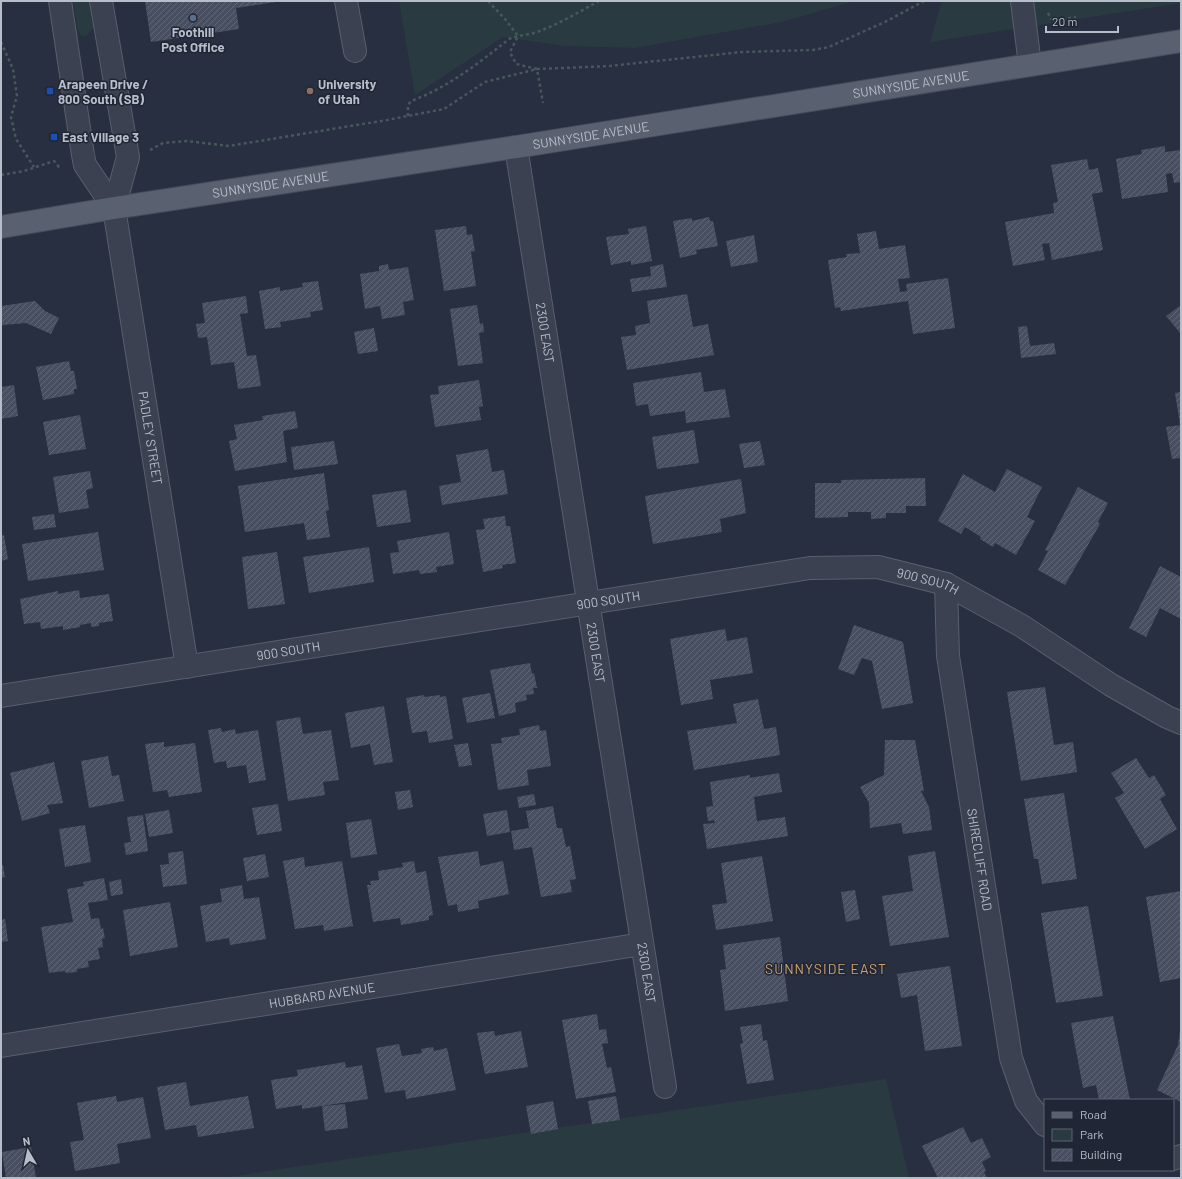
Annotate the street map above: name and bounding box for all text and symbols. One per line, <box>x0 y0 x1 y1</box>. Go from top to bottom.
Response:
scale bar <box>1046 8 1118 34</box>
marker: Foothill Post Office <box>188 13 198 23</box>
text: 20 m <box>1052 14 1078 28</box>
place label: Foothill Post Office <box>161 24 225 55</box>
street label: SUNNYSIDE AVENUE <box>851 67 970 101</box>
place label: Arapeen Drive / 800 South (SB) <box>58 76 148 107</box>
place label: University of Utah <box>318 76 377 107</box>
marker: Arapeen Drive / 800 South (SB) <box>45 86 55 96</box>
marker: University of Utah <box>305 86 315 96</box>
street label: SUNNYSIDE AVENUE <box>531 118 650 152</box>
place label: East Village 3 <box>62 129 139 145</box>
marker: East Village 3 <box>49 132 59 142</box>
street label: SUNNYSIDE AVENUE <box>211 167 330 201</box>
street label: 2300 EAST <box>533 301 558 364</box>
street label: PADLEY STREET <box>135 390 166 486</box>
street label: 900 SOUTH <box>895 564 962 598</box>
street label: 900 SOUTH <box>576 587 641 613</box>
street label: 2300 EAST <box>583 621 609 684</box>
street label: 900 SOUTH <box>255 638 321 663</box>
street label: SHIRECLIFF ROAD <box>964 807 996 912</box>
street label: 2300 EAST <box>634 941 660 1004</box>
district label: SUNNYSIDE EAST <box>765 960 887 977</box>
street label: HUBBARD AVENUE <box>268 979 376 1011</box>
legend <box>1044 1099 1174 1171</box>
text: Road <box>1080 1107 1107 1121</box>
text: Park <box>1080 1127 1104 1141</box>
north arrow <box>8 1131 48 1171</box>
text: N <box>22 1134 31 1148</box>
text: Building <box>1080 1147 1122 1161</box>

